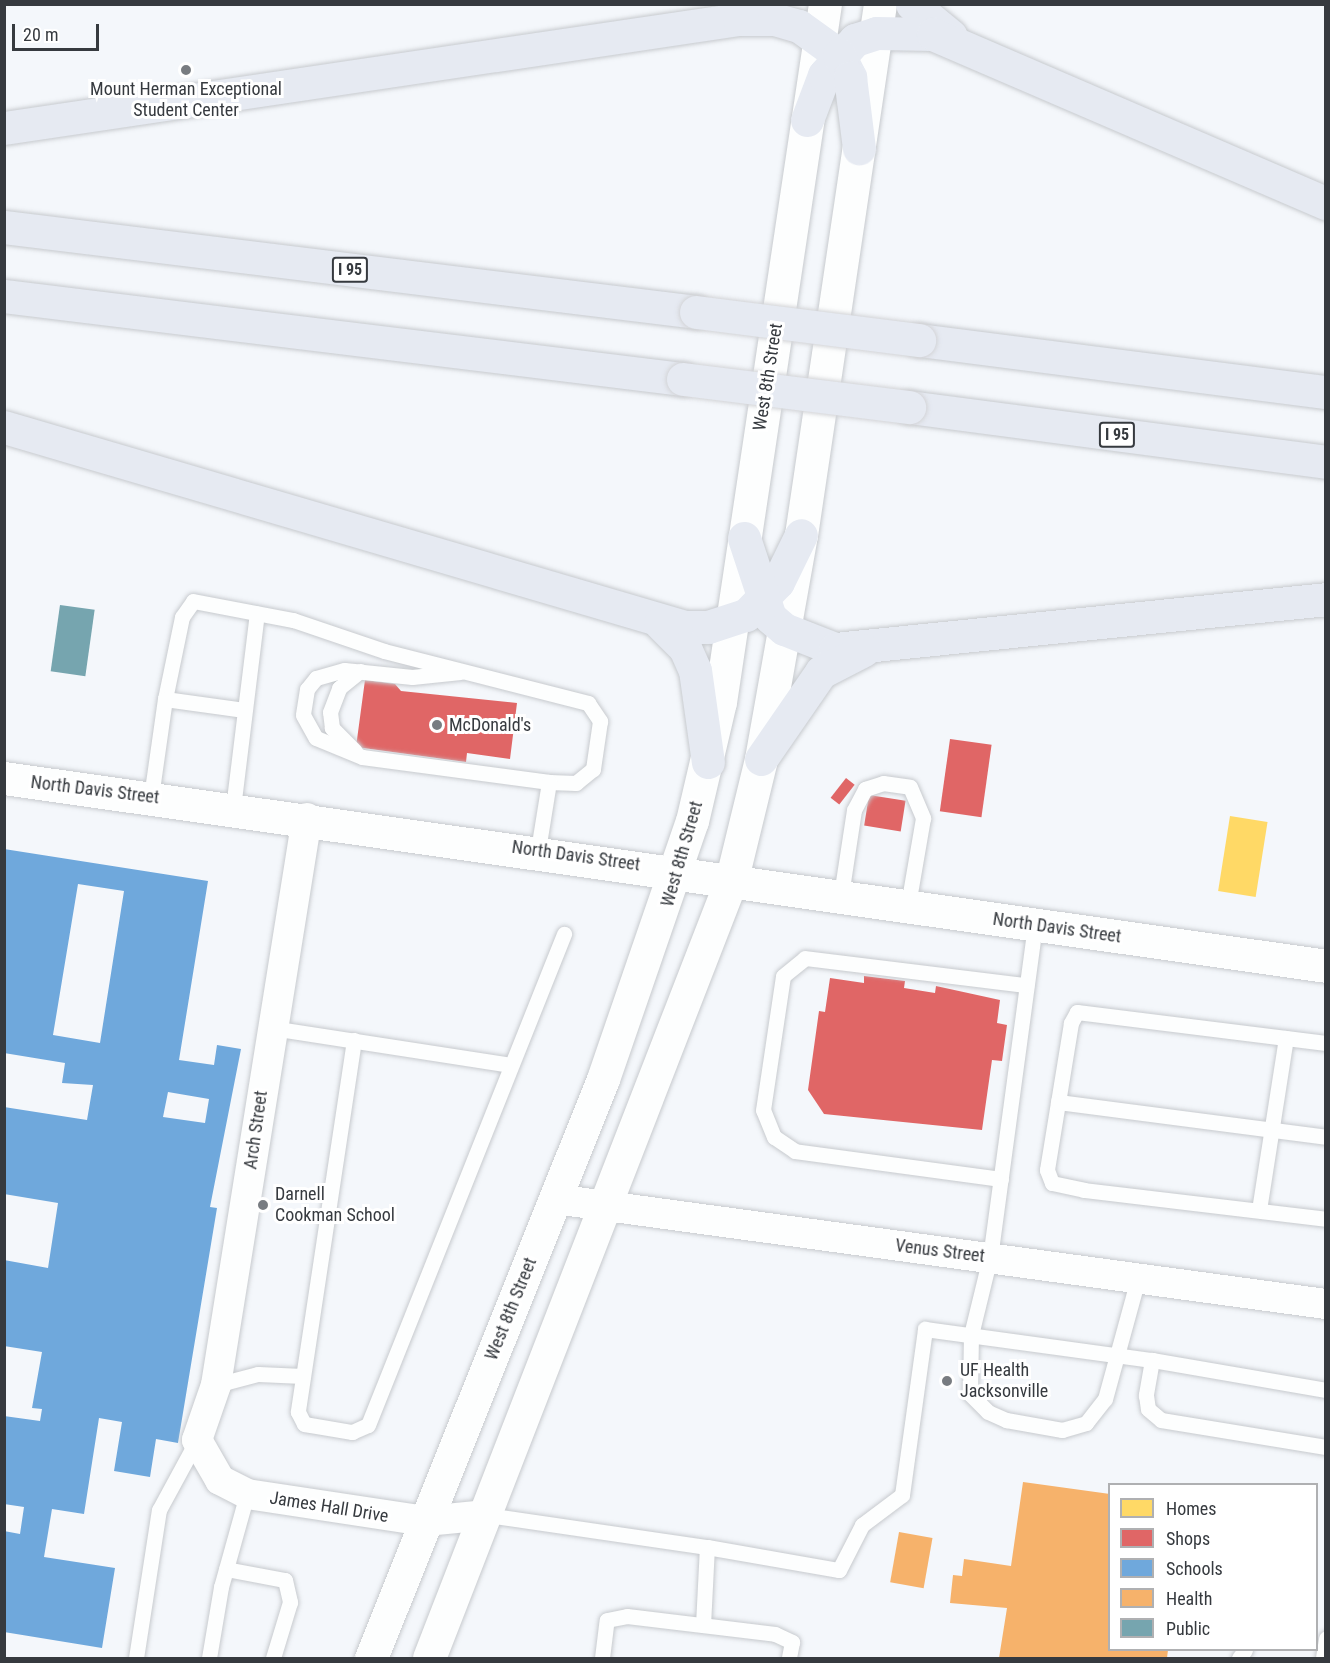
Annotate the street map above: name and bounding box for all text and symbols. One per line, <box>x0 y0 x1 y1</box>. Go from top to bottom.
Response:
scale bar <box>15 12 102 50</box>
text: 20 m <box>23 24 58 45</box>
marker: Mount Herman Exceptional Student Center <box>179 63 193 77</box>
place label: Mount Herman Exceptional Student Center <box>90 79 282 122</box>
road number: I 95 <box>330 257 370 283</box>
street label: West 8th Street <box>749 322 787 432</box>
road number: I 95 <box>1098 422 1136 448</box>
place label: McDonald's <box>449 714 531 736</box>
marker: McDonald's <box>430 718 444 732</box>
street label: North Davis Street <box>29 771 161 809</box>
street label: West 8th Street <box>657 799 707 909</box>
street label: North Davis Street <box>510 836 642 876</box>
street label: North Davis Street <box>991 908 1123 948</box>
street label: Arch Street <box>240 1089 272 1171</box>
place label: Darnell Cookman School <box>275 1184 395 1226</box>
marker: Darnell Cookman School <box>256 1198 270 1212</box>
street label: Venus Street <box>894 1235 986 1267</box>
street label: West 8th Street <box>481 1255 541 1363</box>
place label: UF Health Jacksonville <box>960 1360 1048 1402</box>
marker: UF Health Jacksonville <box>938 1372 956 1390</box>
legend <box>1108 1483 1318 1651</box>
street label: James Hall Drive <box>268 1487 390 1527</box>
text: Homes <box>1166 1498 1216 1519</box>
text: Shops <box>1166 1528 1210 1549</box>
text: Schools <box>1166 1558 1223 1579</box>
text: Health <box>1166 1588 1212 1609</box>
text: Public <box>1166 1618 1210 1639</box>

